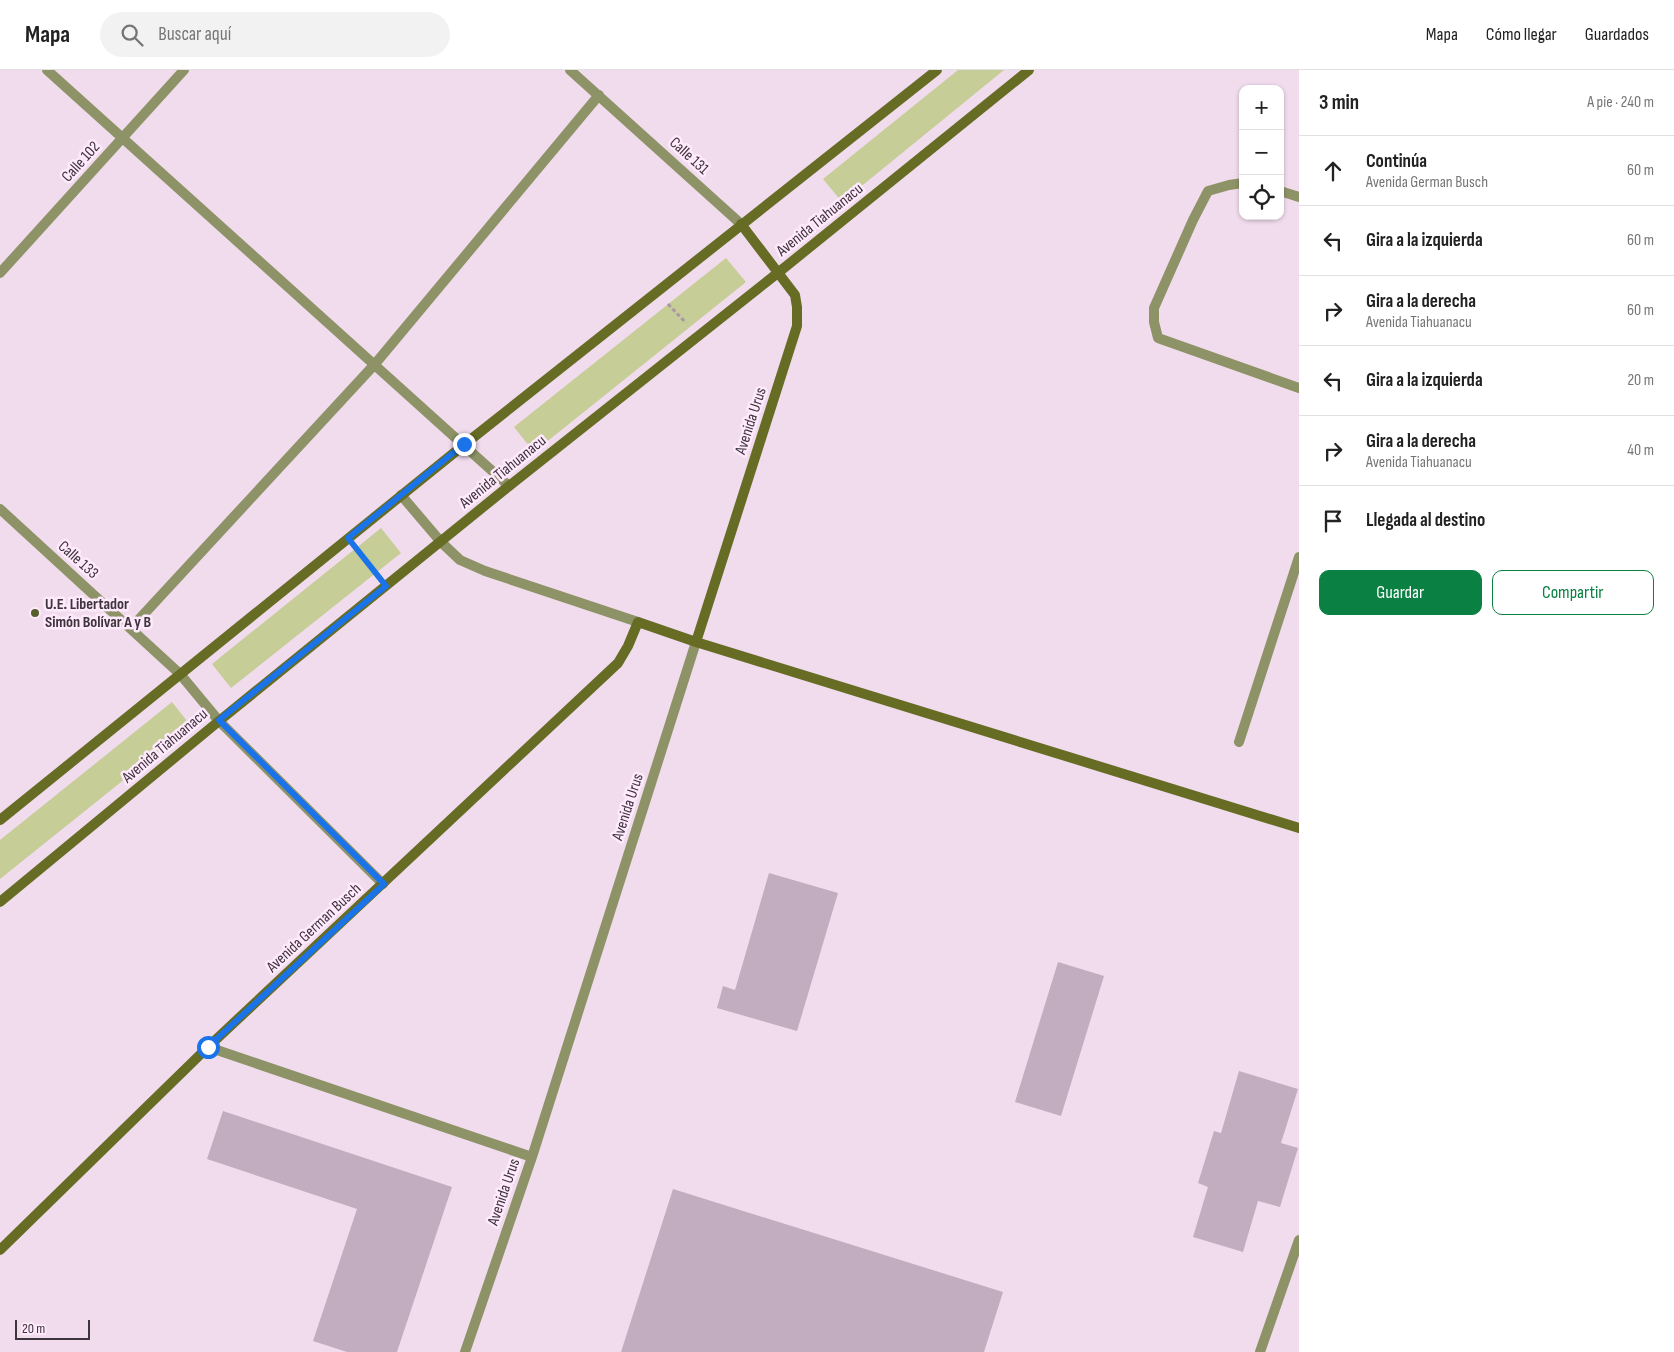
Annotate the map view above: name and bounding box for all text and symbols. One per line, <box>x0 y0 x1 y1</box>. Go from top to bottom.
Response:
search box <box>100 12 450 57</box>
text: Mapa <box>25 20 70 49</box>
icon: search <box>118 21 146 49</box>
text: Buscar aquí <box>158 23 231 46</box>
text: Mapa <box>1426 24 1458 45</box>
text: Cómo llegar <box>1486 24 1557 45</box>
text: Guardados <box>1585 24 1649 45</box>
map controls <box>1239 85 1284 220</box>
button: + <box>1239 85 1284 130</box>
text: 3 min <box>1319 90 1359 115</box>
text: A pie · 240 m <box>1587 93 1654 112</box>
button: − <box>1239 130 1284 175</box>
street label: Calle 131 <box>665 133 713 179</box>
street label: Calle 102 <box>58 138 104 186</box>
text: Continúa <box>1366 150 1427 173</box>
icon: ahead <box>1319 157 1347 185</box>
text: 60 m <box>1627 161 1654 180</box>
text: Avenida German Busch <box>1366 173 1488 192</box>
button: locate <box>1239 175 1284 220</box>
street label: Avenida Tiahuanacu <box>772 179 867 261</box>
icon: left <box>1319 227 1347 255</box>
text: Gira a la izquierda <box>1366 229 1483 252</box>
text: 60 m <box>1627 231 1654 250</box>
text: Gira a la derecha <box>1366 290 1476 313</box>
icon: right <box>1319 297 1347 325</box>
text: 60 m <box>1627 301 1654 320</box>
text: Avenida Tiahuanacu <box>1366 313 1472 332</box>
icon: left <box>1319 367 1347 395</box>
text: Gira a la izquierda <box>1366 369 1483 392</box>
text: 20 m <box>1627 371 1654 390</box>
street label: Avenida Urus <box>731 385 771 458</box>
text: Gira a la derecha <box>1366 430 1476 453</box>
street label: Avenida Tiahuanacu <box>455 431 550 513</box>
route end <box>453 433 476 456</box>
icon: right <box>1319 437 1347 465</box>
text: 40 m <box>1627 441 1654 460</box>
text: Avenida Tiahuanacu <box>1366 453 1472 472</box>
icon: arrive <box>1319 507 1347 535</box>
text: Llegada al destino <box>1366 509 1485 532</box>
street label: Calle 133 <box>54 537 102 583</box>
button: Guardar <box>1319 570 1482 615</box>
button: Compartir <box>1492 570 1654 615</box>
place label: U.E. Libertador Simón Bolívar A y B <box>45 595 151 632</box>
marker: U.E. Libertador Simón Bolívar A y B <box>29 607 41 619</box>
street label: Avenida Tiahuanacu <box>118 705 212 788</box>
street label: Avenida Urus <box>608 771 648 844</box>
street label: Avenida German Busch <box>262 879 365 977</box>
route start <box>197 1036 220 1059</box>
street label: Avenida Urus <box>483 1156 524 1229</box>
scale bar <box>15 1317 90 1340</box>
text: 20 m <box>22 1320 45 1337</box>

